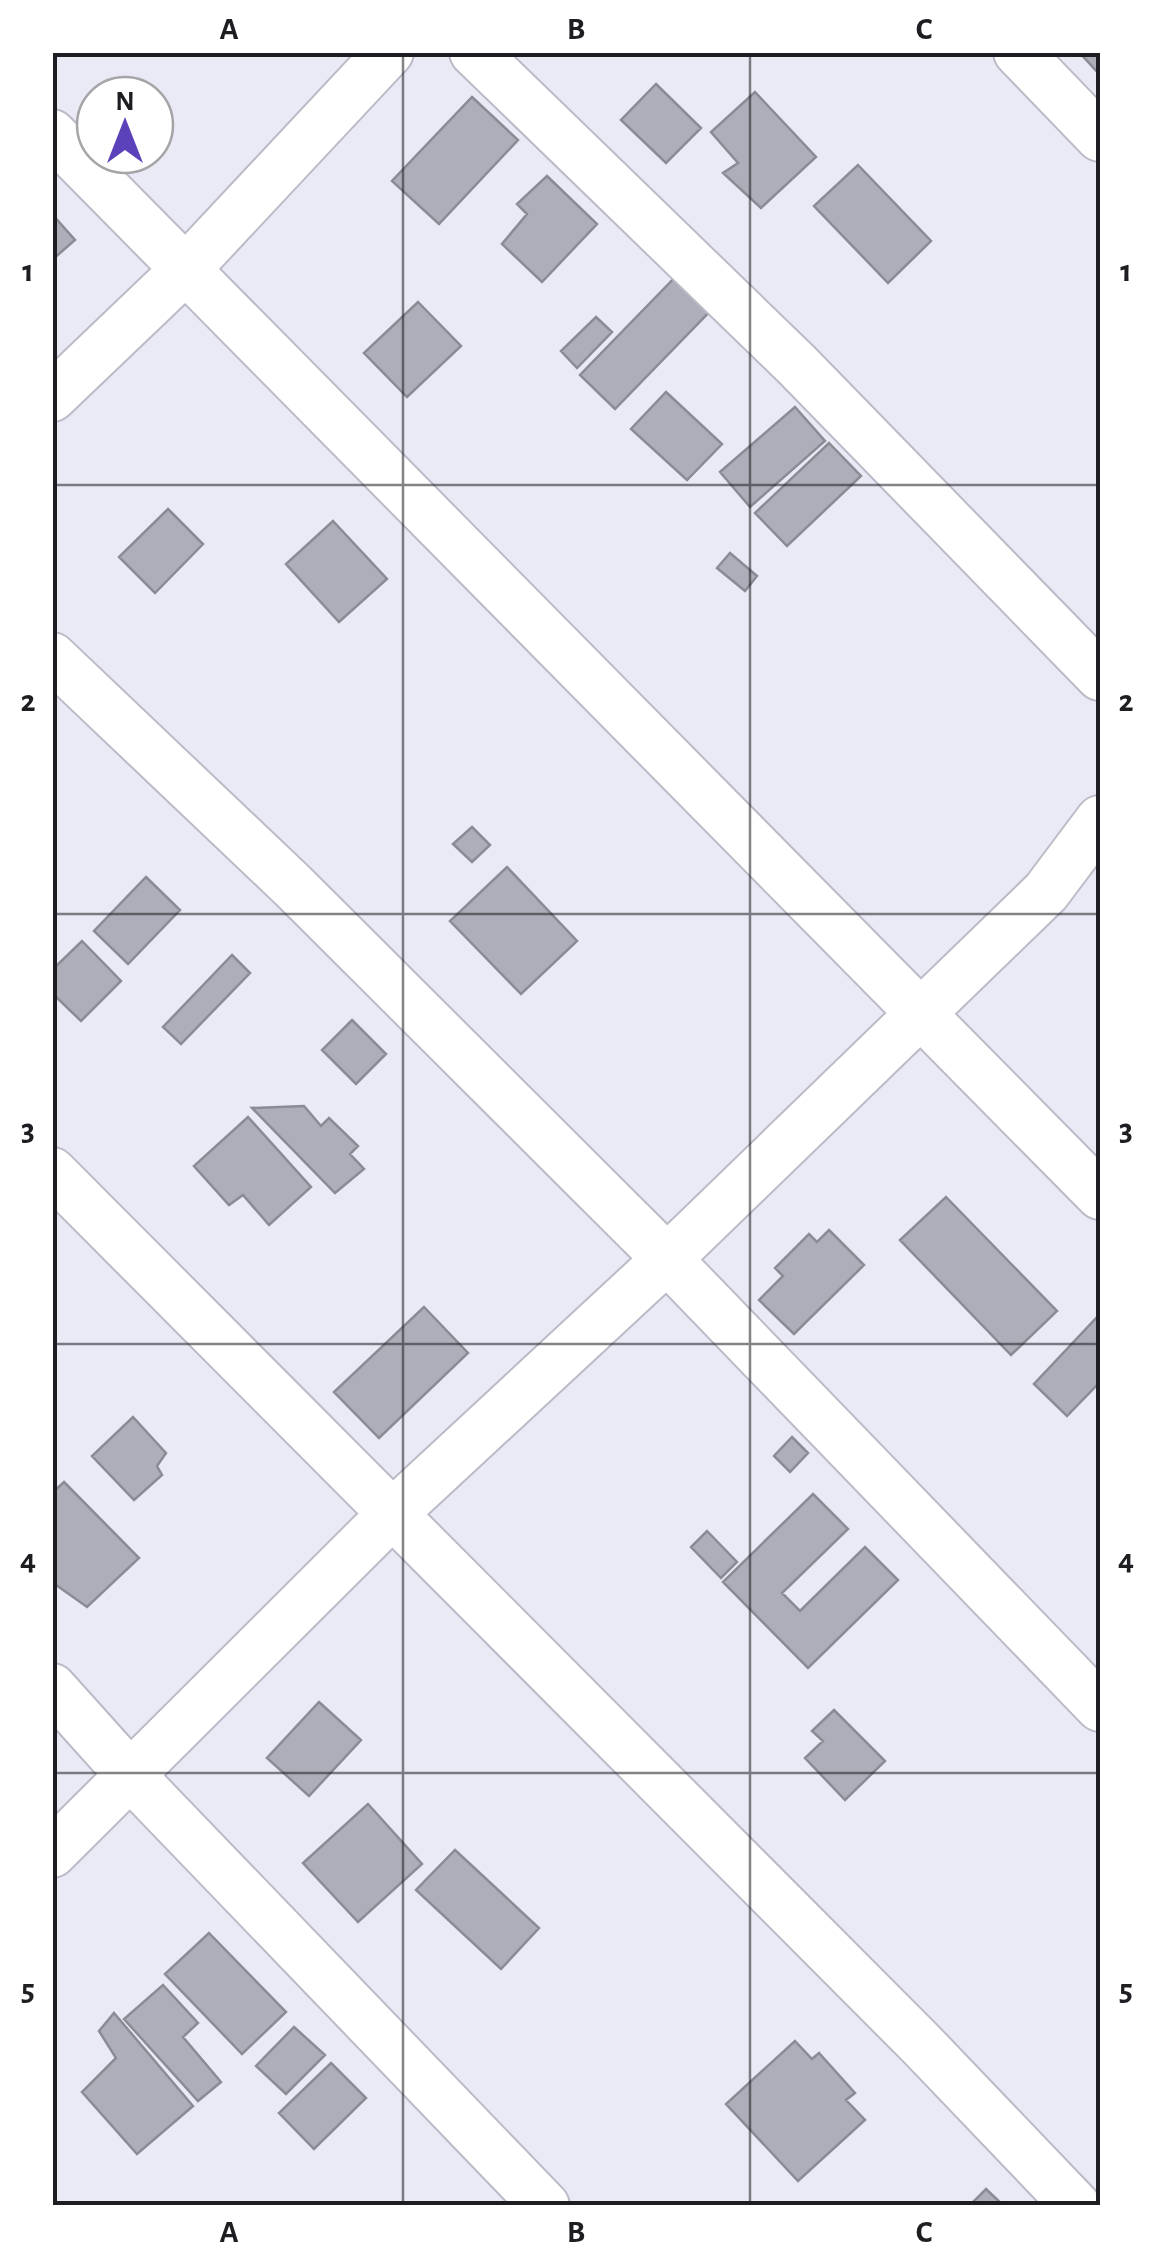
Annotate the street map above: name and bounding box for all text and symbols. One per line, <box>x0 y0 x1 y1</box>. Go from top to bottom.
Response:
text: A <box>219 13 239 45</box>
text: B <box>567 13 585 45</box>
text: C <box>916 13 933 45</box>
north arrow <box>75 75 175 175</box>
text: N <box>115 88 135 116</box>
text: 1 <box>22 255 34 287</box>
text: 1 <box>1120 255 1132 287</box>
text: 2 <box>20 685 36 717</box>
text: 2 <box>1118 685 1134 717</box>
text: 3 <box>21 1114 35 1146</box>
text: 3 <box>1119 1114 1133 1146</box>
text: 4 <box>20 1544 36 1576</box>
text: 4 <box>1118 1544 1134 1576</box>
text: 5 <box>21 1974 35 2006</box>
text: 5 <box>1119 1974 1133 2006</box>
text: A <box>219 2216 239 2248</box>
text: B <box>567 2216 585 2248</box>
text: C <box>916 2216 933 2248</box>

